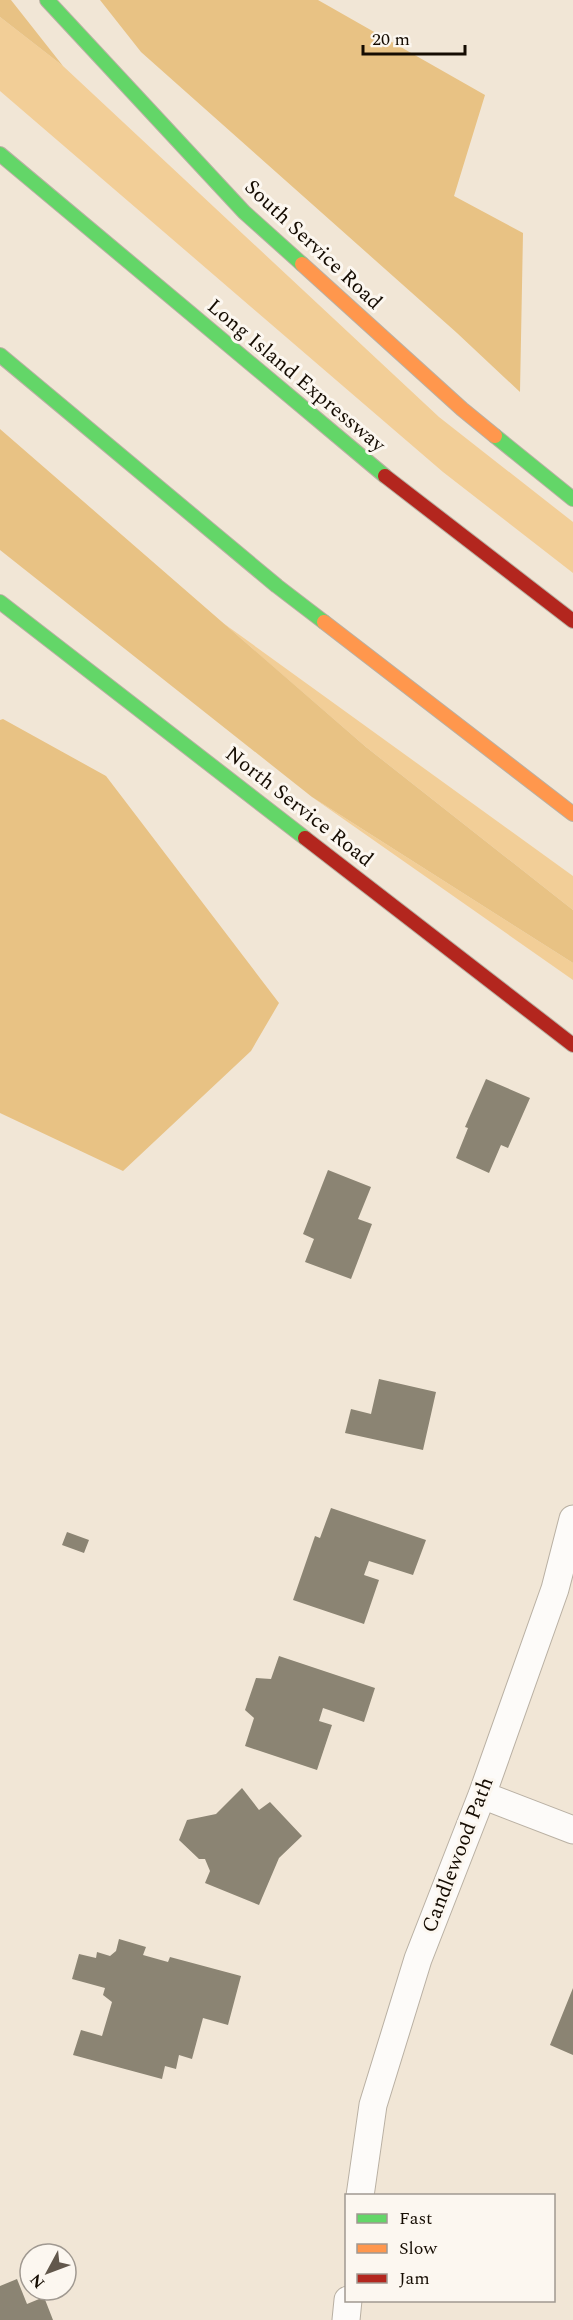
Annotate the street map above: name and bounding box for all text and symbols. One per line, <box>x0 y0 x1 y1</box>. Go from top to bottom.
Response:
scale bar <box>363 18 465 56</box>
text: 20 m <box>372 26 410 53</box>
street label: South Service Road <box>237 172 389 318</box>
street label: Long Island Expressway <box>200 291 393 461</box>
street label: North Service Road <box>218 739 380 875</box>
street label: Candlewood Path <box>414 1773 502 1937</box>
legend <box>345 2194 555 2302</box>
text: Fast <box>399 2205 432 2232</box>
text: Slow <box>399 2235 438 2262</box>
north arrow <box>18 2242 78 2302</box>
text: Jam <box>399 2265 430 2292</box>
text: N <box>24 2268 51 2294</box>

